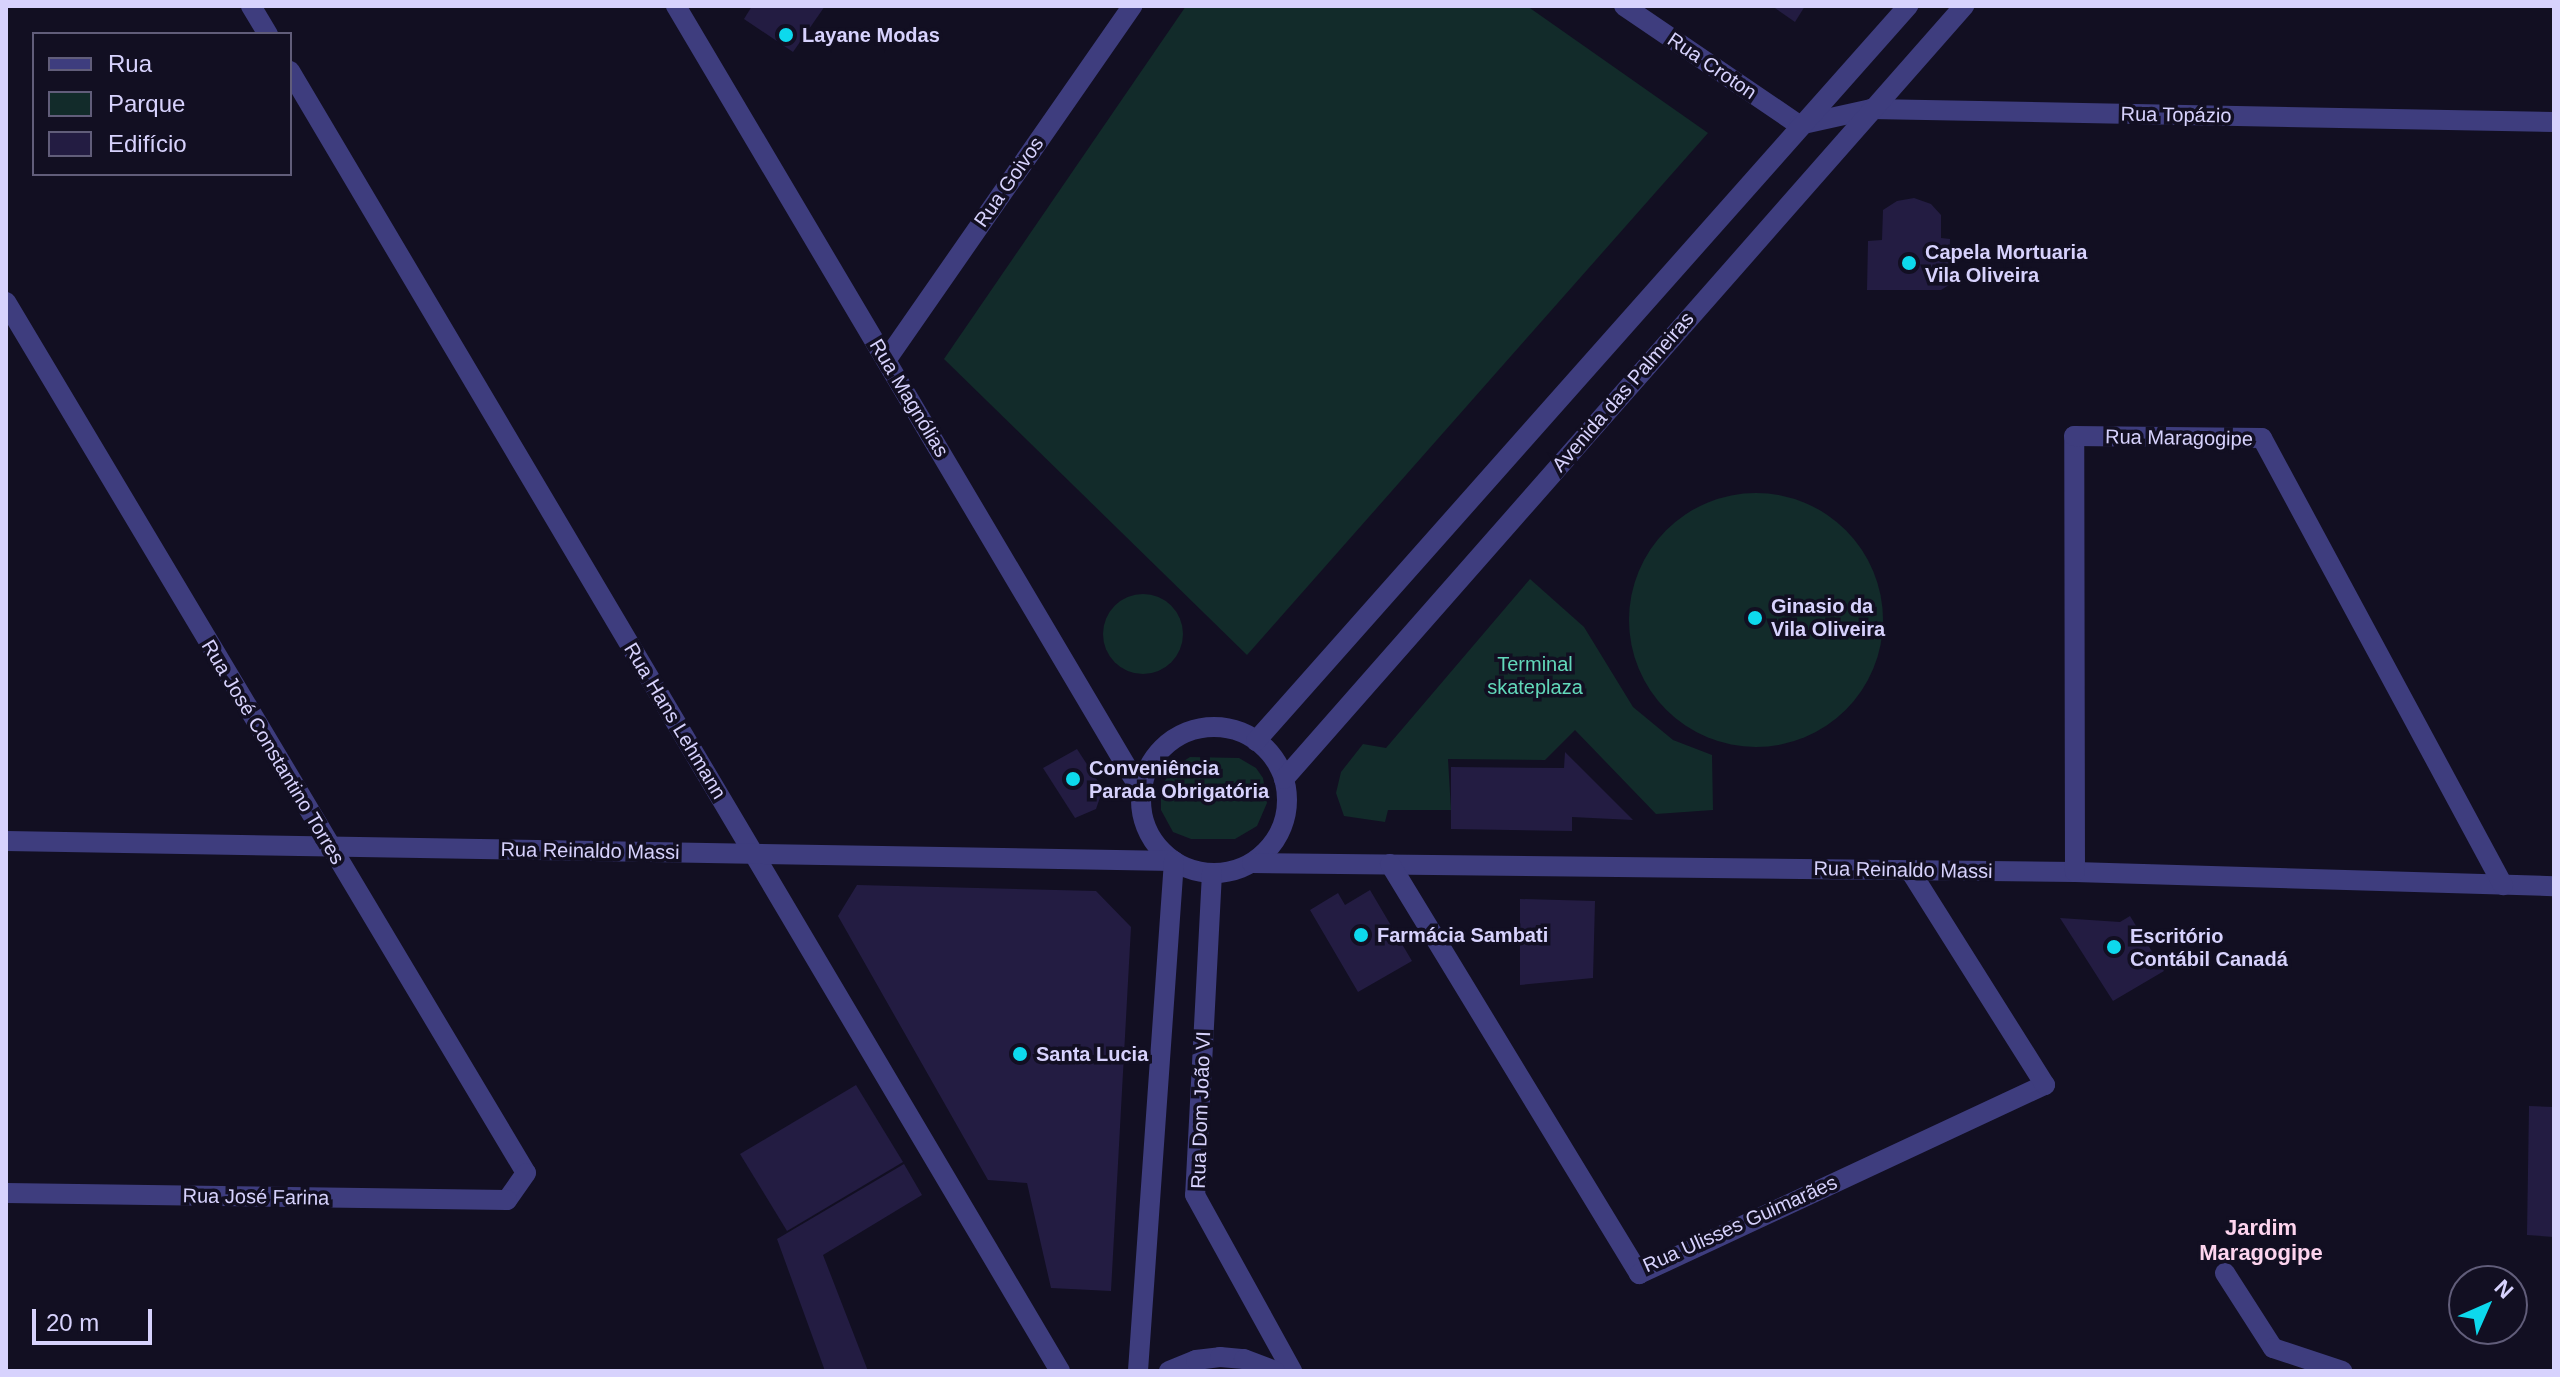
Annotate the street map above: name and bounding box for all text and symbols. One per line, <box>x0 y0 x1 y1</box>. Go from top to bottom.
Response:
place label: Layane Modas <box>802 23 940 47</box>
marker: Layane Modas <box>777 26 795 44</box>
street label: Rua Croton <box>1663 27 1761 105</box>
legend <box>32 32 292 176</box>
text: Rua <box>108 50 152 77</box>
text: Parque <box>108 90 185 117</box>
street label: Rua Topázio <box>2120 102 2232 128</box>
text: Edifício <box>108 130 187 157</box>
street label: Rua Goivos <box>969 132 1049 232</box>
place label: Capela Mortuaria Vila Oliveira <box>1925 240 2087 287</box>
marker: Capela Mortuaria Vila Oliveira <box>1900 254 1918 272</box>
street label: Avenida das Palmeiras <box>1547 307 1699 477</box>
street label: Rua Magnólias <box>864 335 954 461</box>
street label: Rua Maragogipe <box>2105 425 2253 451</box>
place label: Ginasio da Vila Oliveira <box>1771 594 1885 641</box>
marker: Ginasio da Vila Oliveira <box>1746 609 1764 627</box>
street label: Rua José Constantino Torres <box>196 635 350 869</box>
street label: Rua Hans Lehmann <box>619 639 731 803</box>
park label: Terminal skateplaza <box>1487 652 1583 699</box>
place label: Conveniência Parada Obrigatória <box>1089 756 1269 803</box>
marker: Conveniência Parada Obrigatória <box>1064 770 1082 788</box>
street label: Rua Reinaldo Massi <box>500 837 680 865</box>
street label: Rua Reinaldo Massi <box>1813 856 1993 884</box>
place label: Farmácia Sambati <box>1377 923 1548 947</box>
place label: Escritório Contábil Canadá <box>2130 924 2288 971</box>
marker: Farmácia Sambati <box>1352 926 1370 944</box>
marker: Escritório Contábil Canadá <box>2105 938 2123 956</box>
street label: Rua Dom João VI <box>1186 1031 1216 1189</box>
place label: Santa Lucia <box>1036 1042 1148 1066</box>
marker: Santa Lucia <box>1011 1045 1029 1063</box>
street label: Rua Ulisses Guimarães <box>1639 1170 1841 1278</box>
street label: Rua José Farina <box>182 1184 330 1210</box>
district label: Jardim Maragogipe <box>2199 1214 2323 1266</box>
north arrow <box>2448 1265 2528 1345</box>
text: N <box>2489 1275 2518 1304</box>
scale bar <box>36 1293 156 1343</box>
text: 20 m <box>46 1309 99 1336</box>

